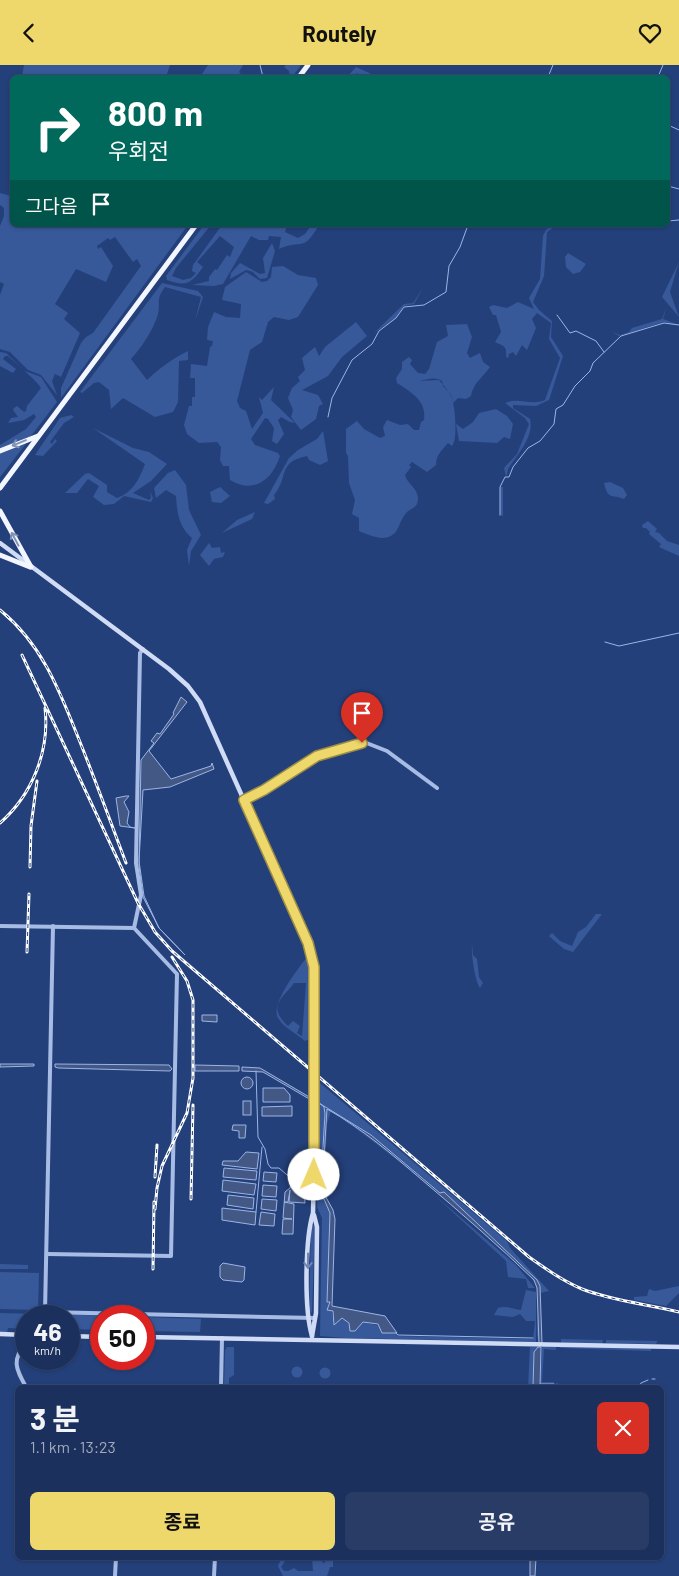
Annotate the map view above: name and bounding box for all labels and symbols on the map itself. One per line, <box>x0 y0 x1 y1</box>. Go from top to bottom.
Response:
one-way arrow <box>12 439 27 448</box>
one-way arrow <box>10 532 19 547</box>
pin <box>341 692 383 743</box>
position arrow <box>287 1148 339 1200</box>
one-way arrow <box>303 1253 313 1269</box>
speed limit sign: 50 <box>90 1305 155 1370</box>

